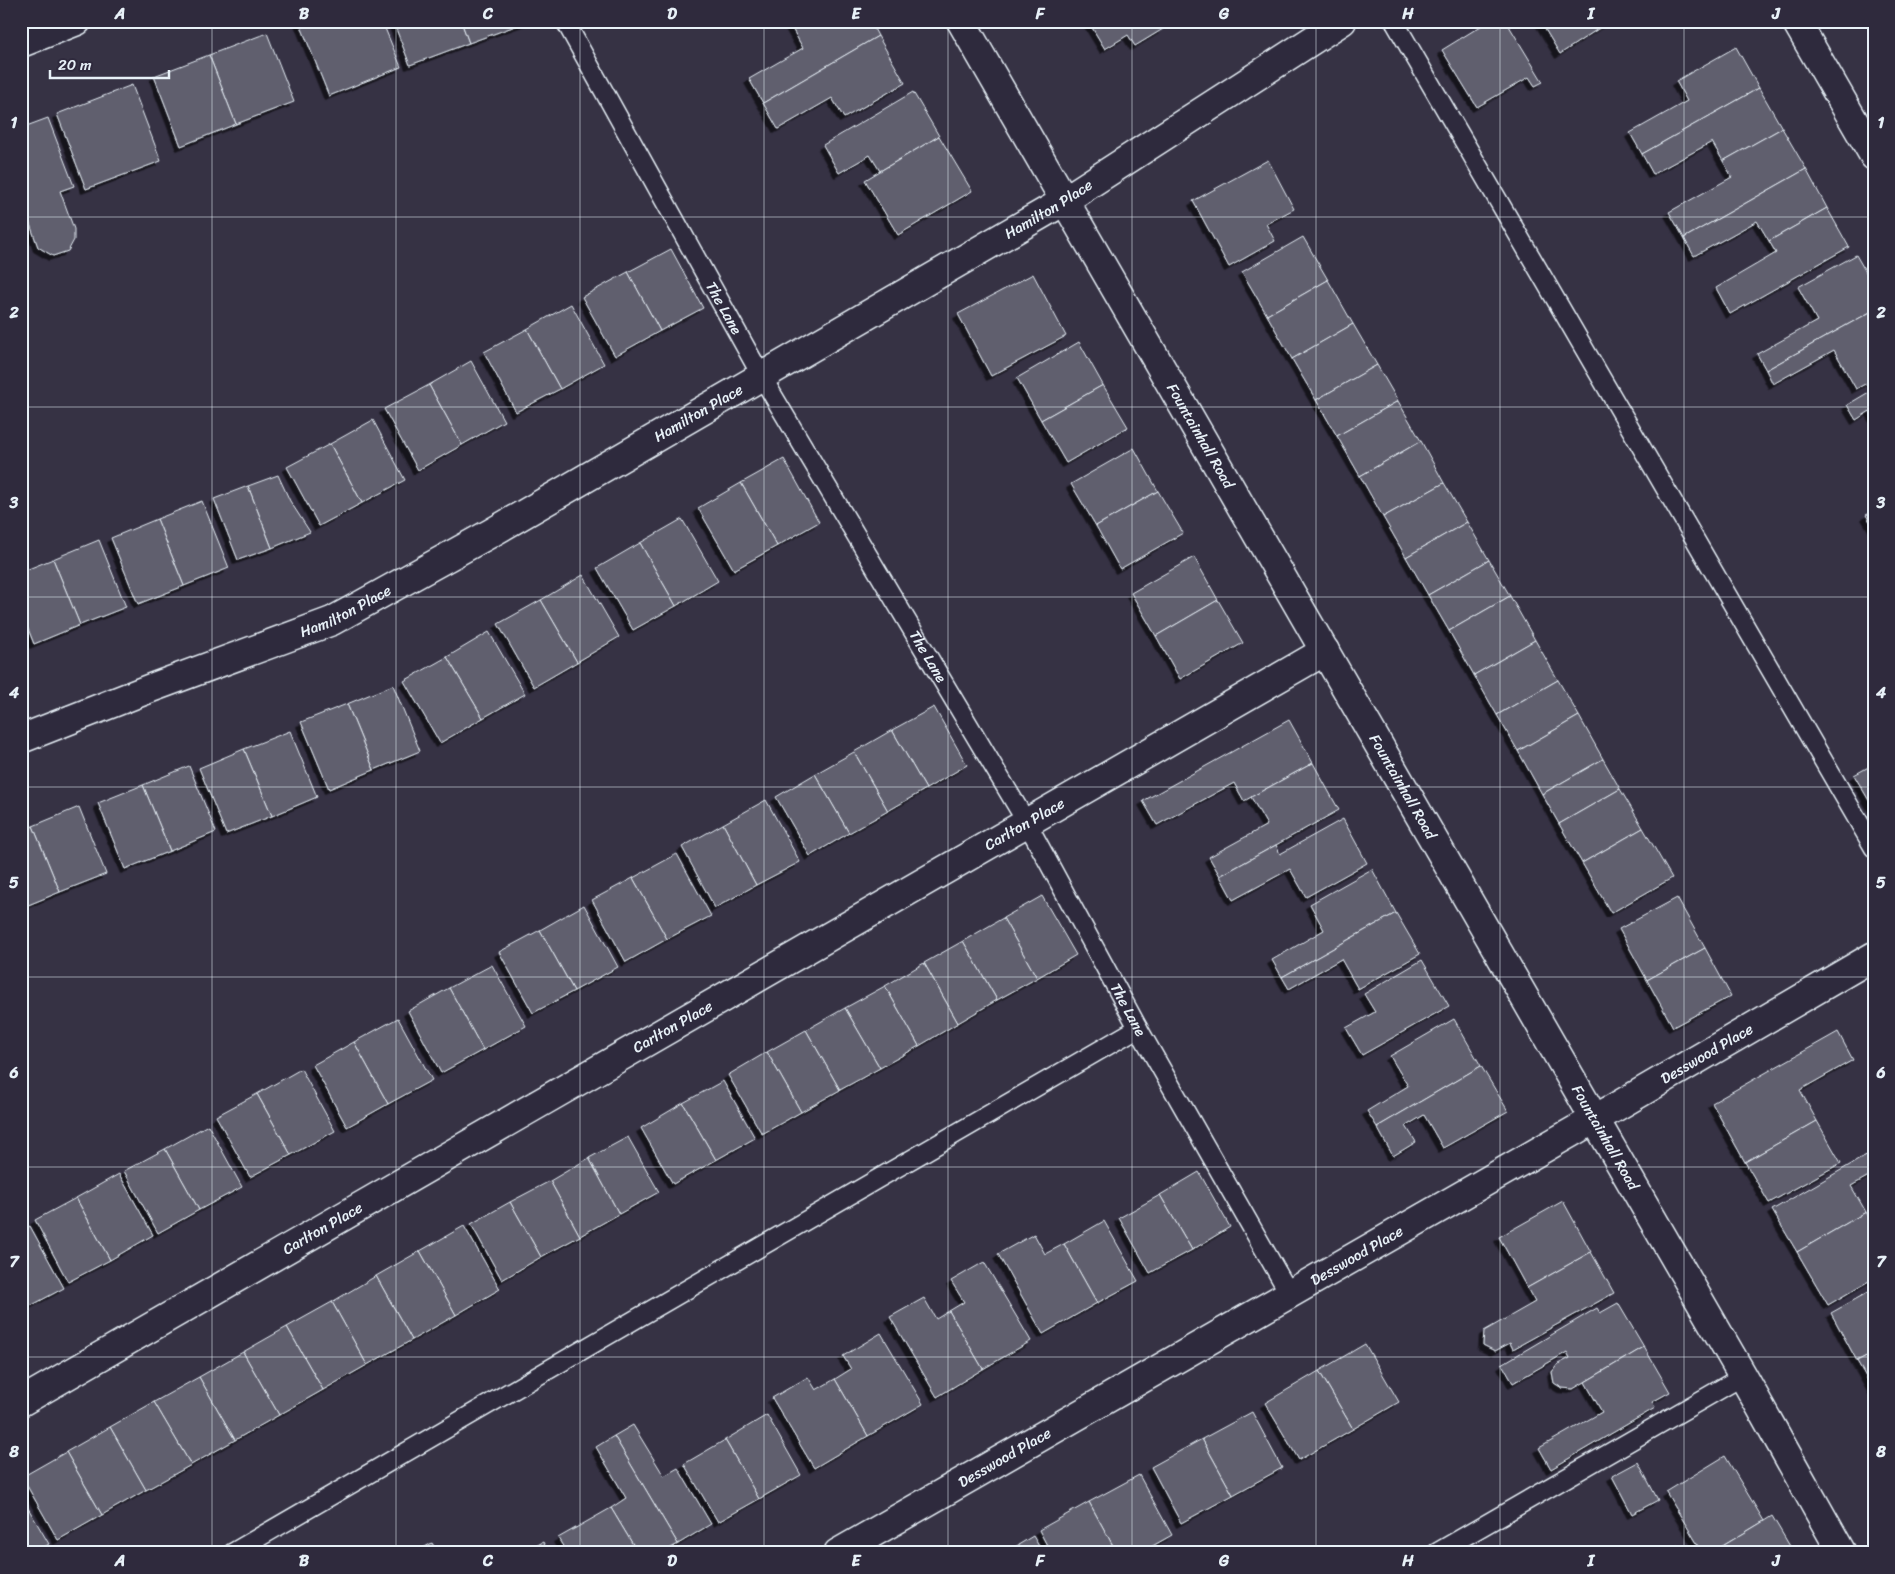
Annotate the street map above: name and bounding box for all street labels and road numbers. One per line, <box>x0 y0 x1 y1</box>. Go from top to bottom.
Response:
street label: Hamilton Place <box>999 172 1098 246</box>
street label: The Lane <box>698 276 749 340</box>
street label: Hamilton Place <box>649 377 748 449</box>
street label: Fountainhall Road <box>1160 378 1242 495</box>
street label: Hamilton Place <box>296 577 396 645</box>
street label: The Lane <box>902 625 954 688</box>
street label: Fountainhall Road <box>1362 729 1444 845</box>
street label: Carlton Place <box>979 790 1070 858</box>
street label: The Lane <box>1103 978 1153 1041</box>
street label: Carlton Place <box>628 993 718 1060</box>
street label: Desswood Place <box>1655 1016 1758 1091</box>
street label: Fountainhall Road <box>1565 1080 1647 1196</box>
street label: Carlton Place <box>277 1195 368 1262</box>
street label: Desswood Place <box>1305 1218 1409 1293</box>
street label: Desswood Place <box>953 1420 1056 1495</box>

